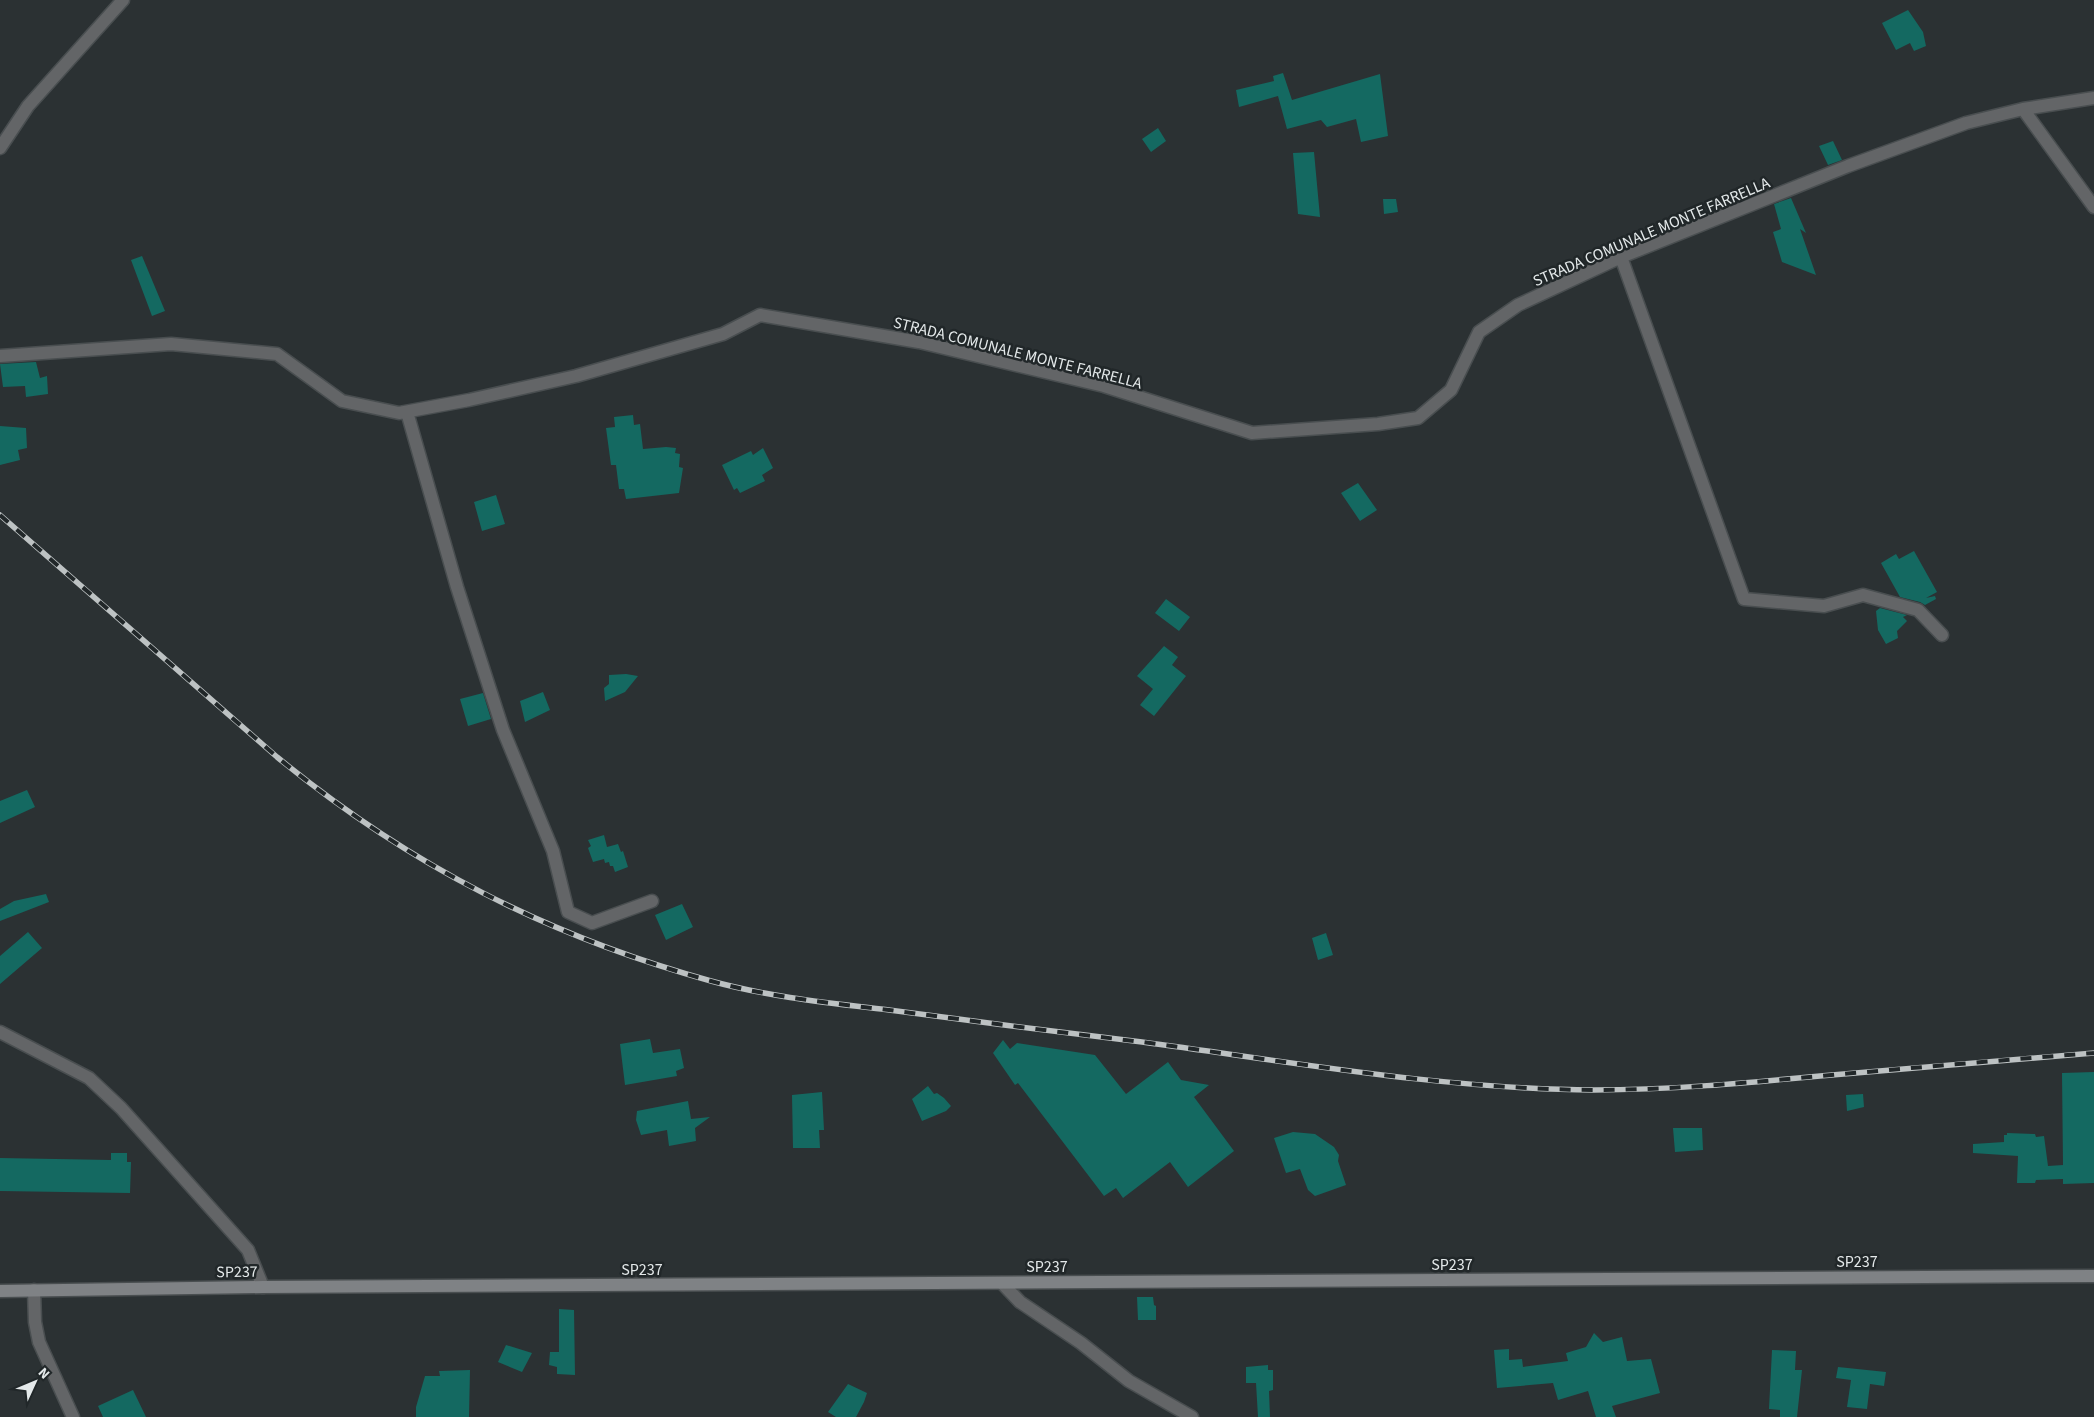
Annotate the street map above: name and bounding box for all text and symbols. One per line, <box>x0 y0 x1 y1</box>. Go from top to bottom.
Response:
street label: STRADA COMUNALE MONTE FARRELLA <box>1529 172 1774 292</box>
street label: STRADA COMUNALE MONTE FARRELLA <box>891 311 1145 395</box>
street label: SP237 <box>1836 1251 1878 1273</box>
street label: SP237 <box>1431 1254 1473 1276</box>
street label: SP237 <box>1026 1256 1068 1278</box>
street label: SP237 <box>621 1259 663 1281</box>
street label: SP237 <box>216 1261 258 1283</box>
north arrow <box>10 1357 60 1407</box>
text: N <box>33 1363 54 1384</box>

